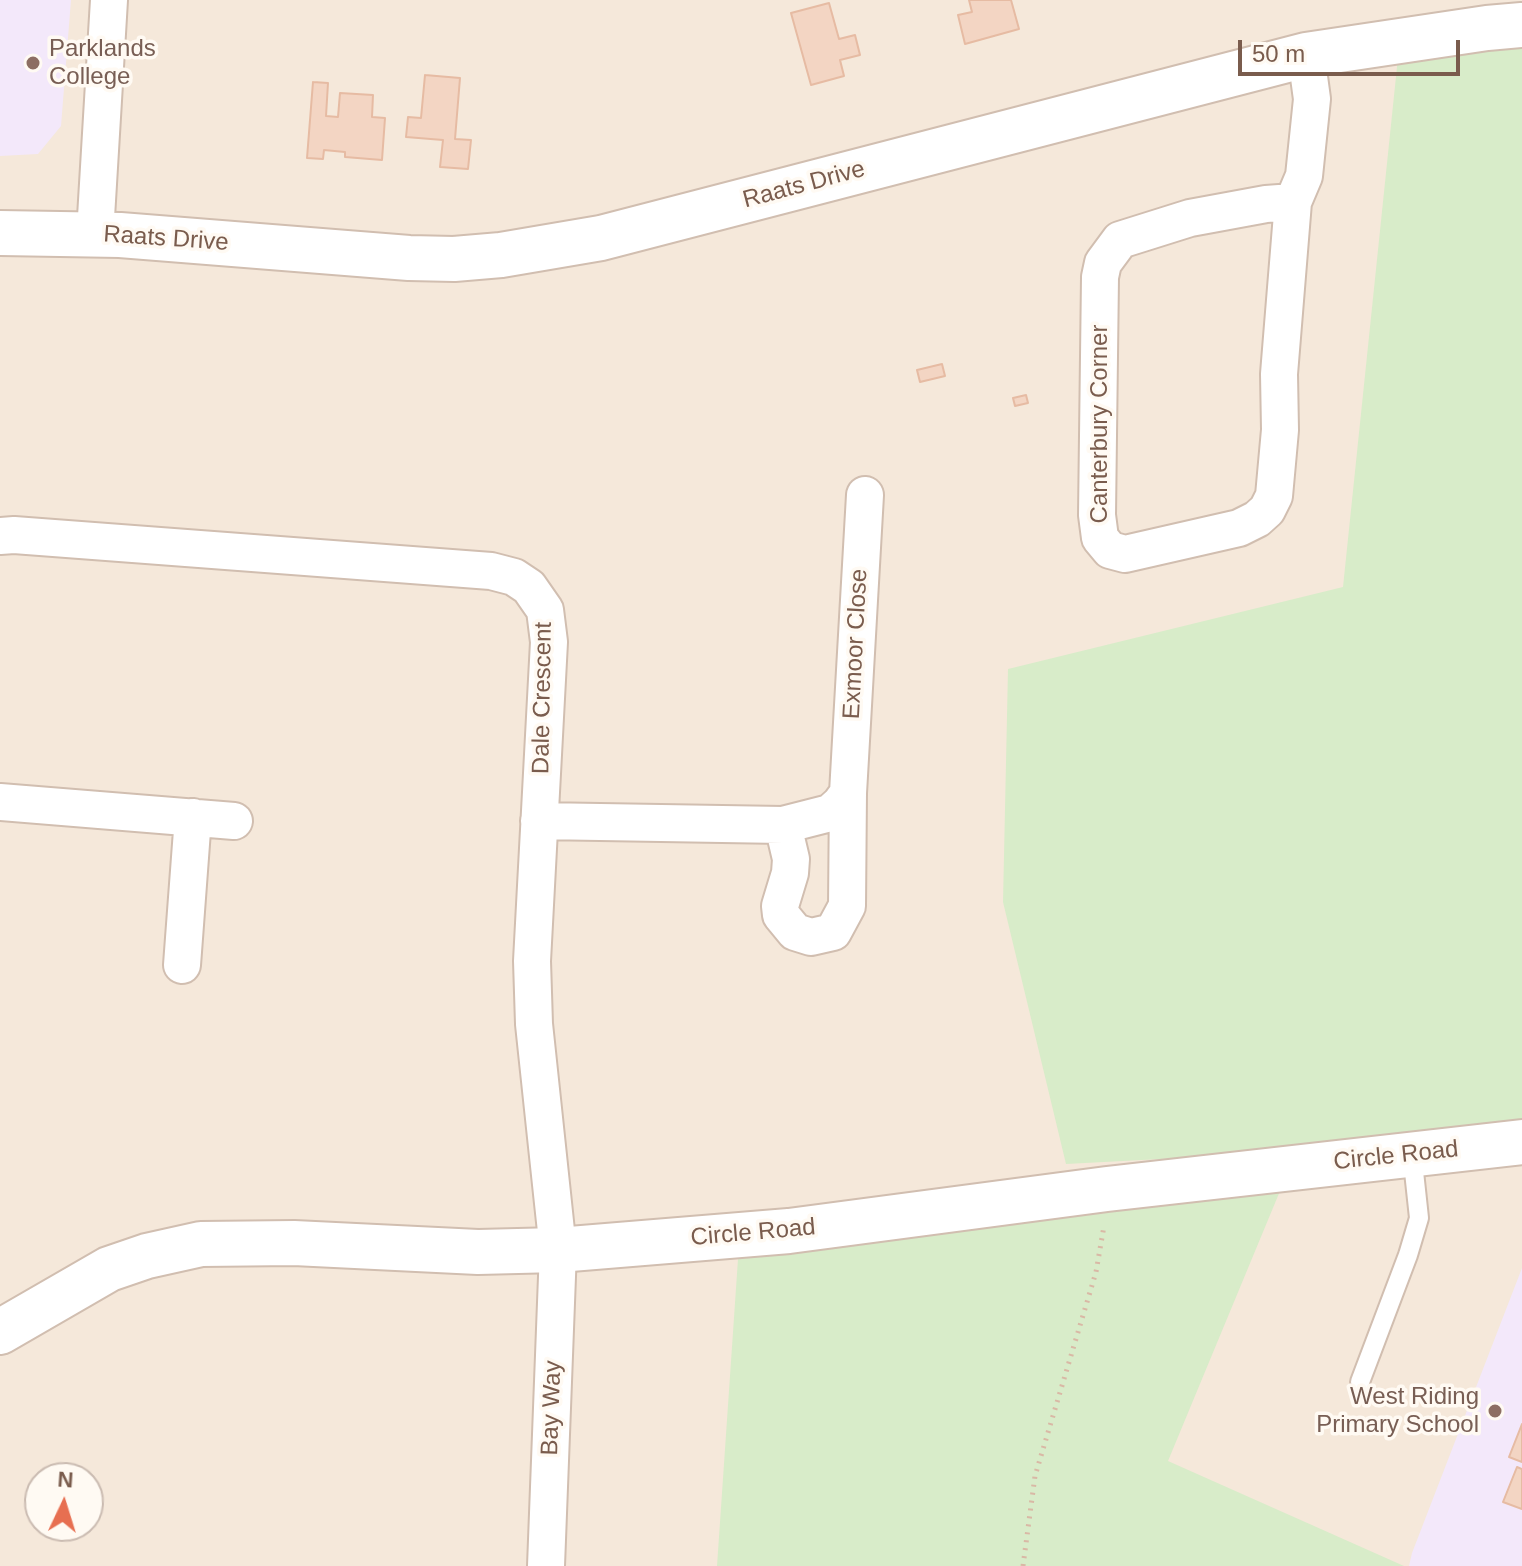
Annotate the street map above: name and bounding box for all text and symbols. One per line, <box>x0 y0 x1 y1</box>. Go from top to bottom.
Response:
scale bar <box>1242 24 1464 74</box>
place label: Parklands College <box>49 35 156 91</box>
text: 50 m <box>1252 40 1305 67</box>
marker: Parklands College <box>24 54 42 72</box>
street label: Raats Drive <box>740 155 868 215</box>
street label: Raats Drive <box>102 220 230 258</box>
street label: Canterbury Corner <box>1086 325 1114 523</box>
street label: Exmoor Close <box>838 568 874 720</box>
street label: Dale Crescent <box>527 622 559 774</box>
street label: Circle Road <box>1332 1135 1460 1177</box>
street label: Circle Road <box>689 1213 817 1253</box>
street label: Bay Way <box>536 1360 568 1456</box>
place label: West Riding Primary School <box>1316 1383 1479 1439</box>
marker: West Riding Primary School <box>1486 1402 1504 1420</box>
north arrow <box>24 1462 104 1542</box>
text: N <box>57 1467 74 1493</box>

